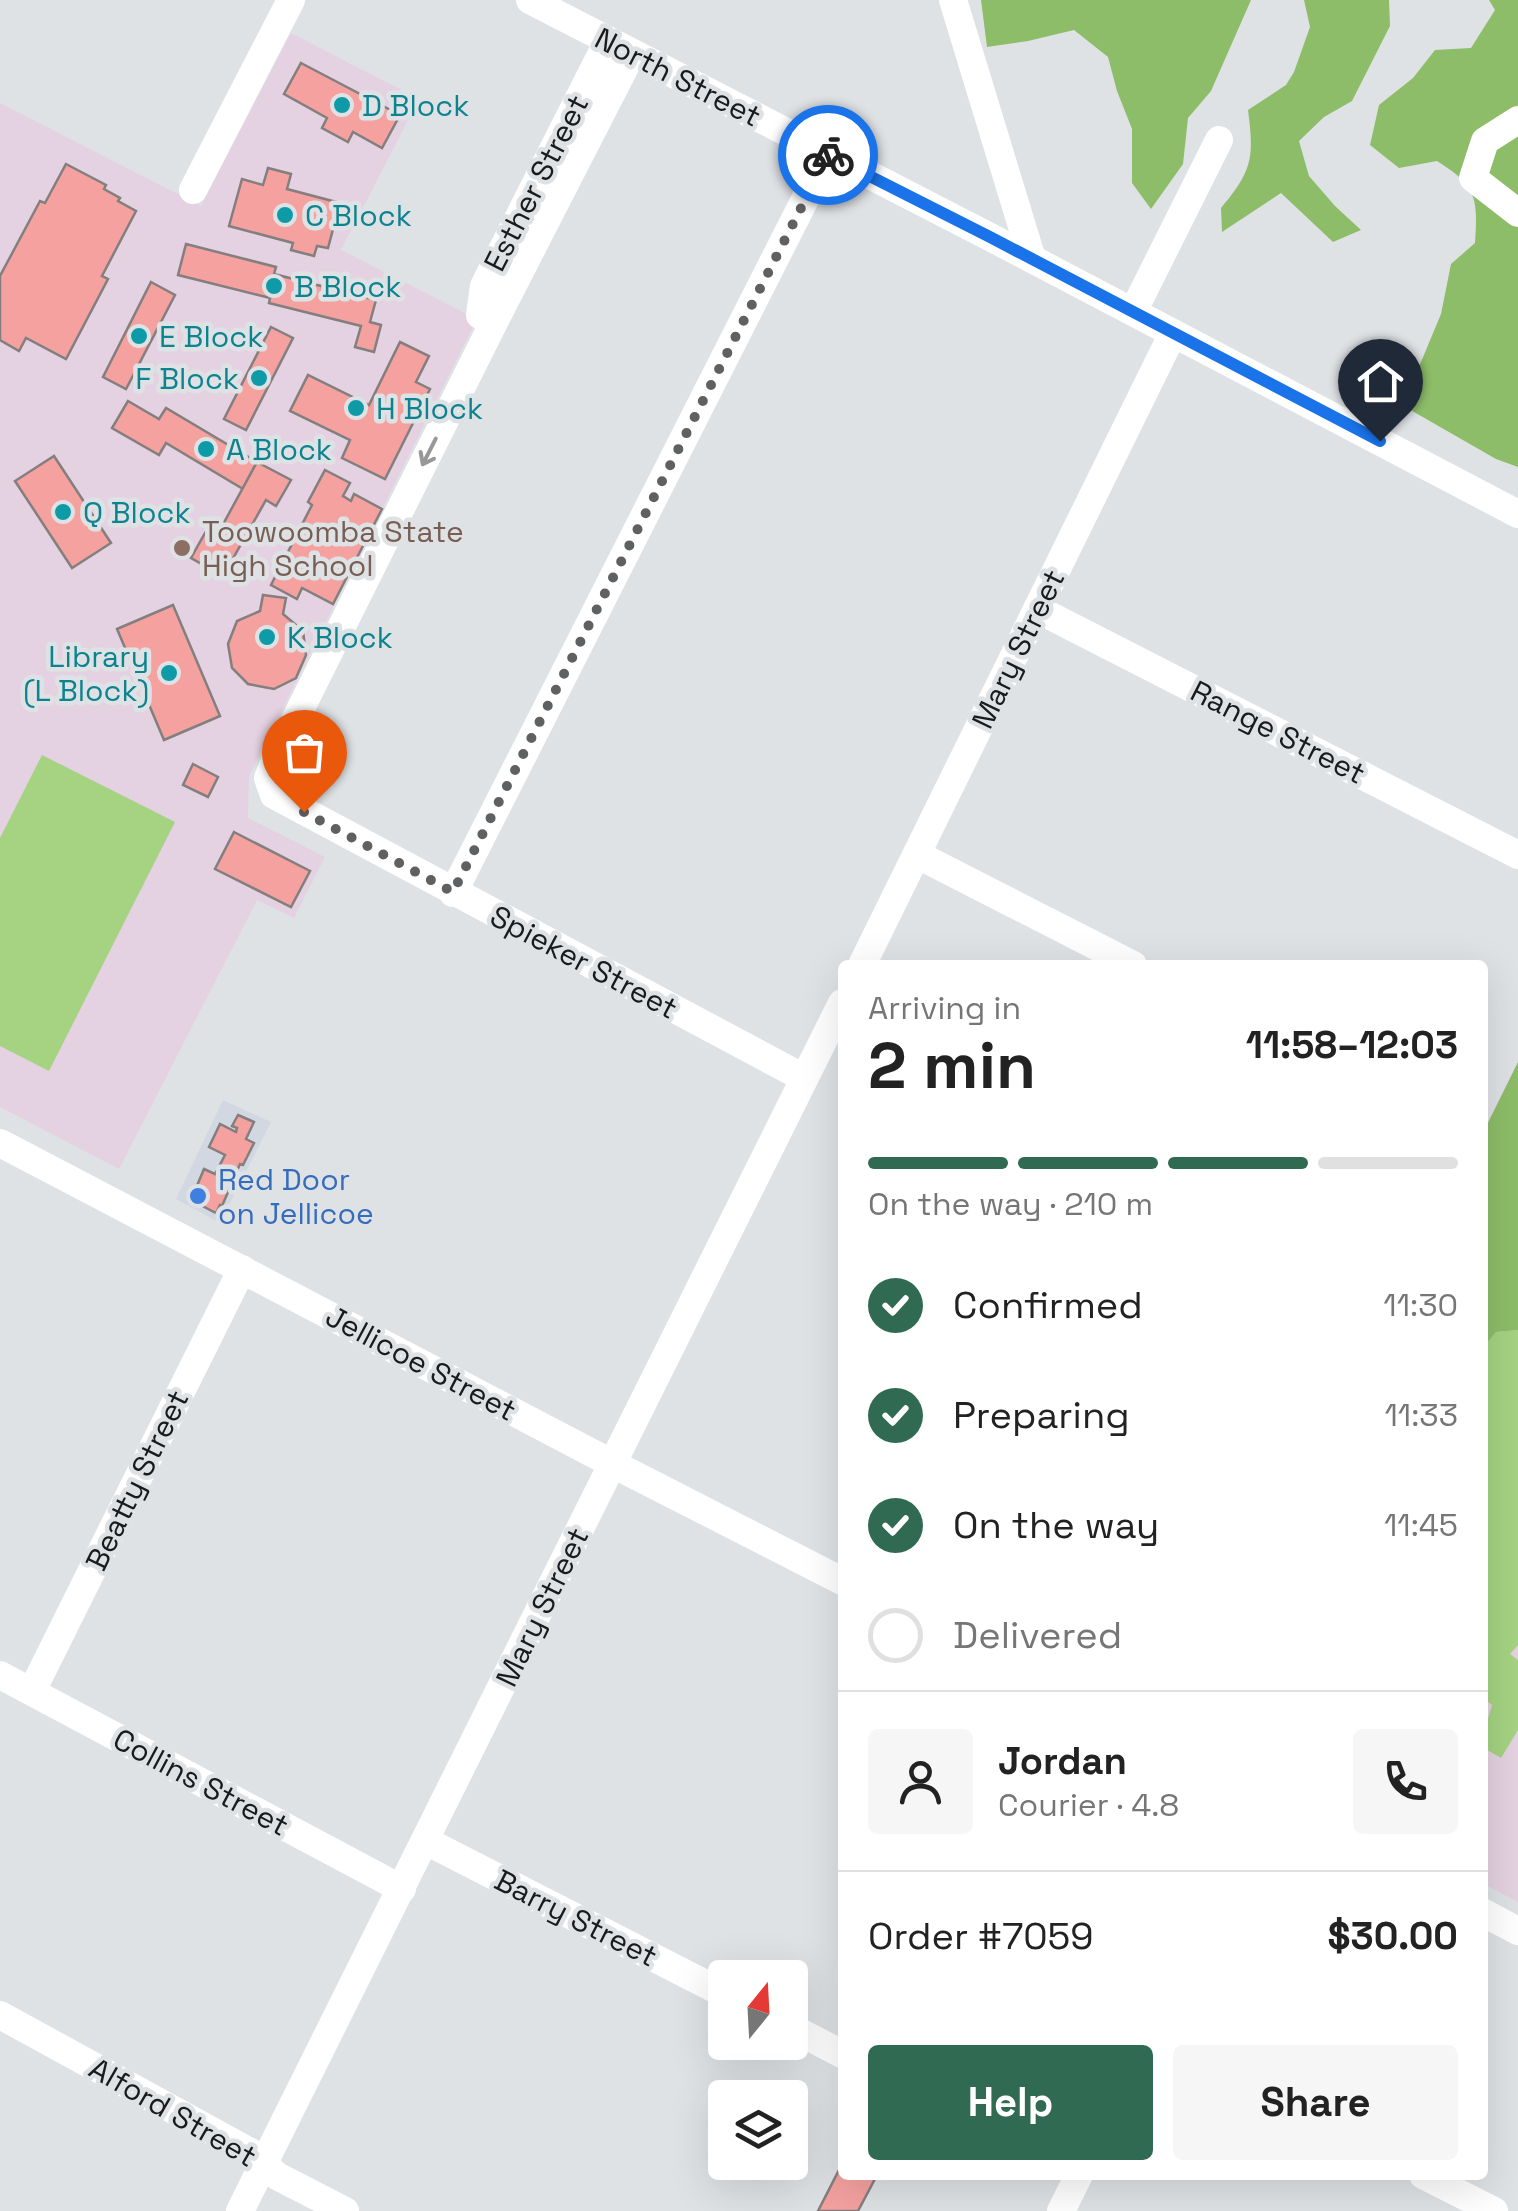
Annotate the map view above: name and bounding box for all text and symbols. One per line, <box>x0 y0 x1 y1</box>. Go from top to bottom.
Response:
street label: North Street <box>588 18 768 136</box>
place label: D Block <box>362 86 469 125</box>
street label: Esther Street <box>475 88 597 278</box>
marker: D Block <box>331 94 353 116</box>
courier <box>778 105 878 205</box>
icon: bike <box>801 128 856 183</box>
place label: C Block <box>305 196 412 235</box>
marker: C Block <box>274 204 296 226</box>
place label: B Block <box>294 267 401 306</box>
marker: B Block <box>263 275 285 297</box>
place label: E Block <box>159 317 263 356</box>
marker: E Block <box>128 325 150 347</box>
pin <box>1338 339 1423 442</box>
icon: home <box>1353 354 1408 409</box>
place label: F Block <box>135 359 239 398</box>
marker: F Block <box>248 367 270 389</box>
place label: H Block <box>376 389 483 428</box>
marker: H Block <box>345 397 367 419</box>
place label: A Block <box>226 430 332 469</box>
one-way arrow <box>419 437 438 466</box>
marker: A Block <box>195 438 217 460</box>
place label: Q Block <box>83 493 191 532</box>
marker: Q Block <box>52 501 74 523</box>
place label: Toowoomba State High School <box>202 512 464 585</box>
marker: Toowoomba State High School <box>171 537 193 559</box>
street label: Mary Street <box>963 563 1073 735</box>
place label: K Block <box>287 618 393 657</box>
marker: K Block <box>256 626 278 648</box>
place label: Library (L Block) <box>23 637 149 710</box>
marker: Library (L Block) <box>158 662 180 684</box>
street label: Range Street <box>1184 671 1372 793</box>
pin <box>262 710 347 813</box>
icon: bag <box>277 725 332 780</box>
street label: Spieker Street <box>484 896 684 1028</box>
text: Arriving in <box>868 988 1021 1028</box>
text: 11:58–12:03 <box>1246 1021 1458 1069</box>
text: 2 min <box>868 1024 1036 1107</box>
place label: Red Door on Jellicoe <box>218 1160 374 1233</box>
text: On the way · 210 m <box>868 1184 1153 1224</box>
marker: Red Door on Jellicoe <box>187 1185 209 1207</box>
icon: check <box>868 1278 923 1333</box>
text: Confirmed <box>953 1281 1143 1329</box>
text: 11:30 <box>1383 1285 1458 1325</box>
street label: Jellicoe Street <box>319 1296 523 1430</box>
street label: Beatty Street <box>77 1383 197 1577</box>
icon: check <box>868 1388 923 1443</box>
text: Preparing <box>953 1391 1130 1439</box>
text: 11:33 <box>1384 1395 1458 1435</box>
icon: check <box>868 1498 923 1553</box>
text: On the way <box>953 1501 1159 1549</box>
text: 11:45 <box>1384 1505 1458 1545</box>
street label: Mary Street <box>487 1521 597 1693</box>
text: Delivered <box>953 1611 1122 1659</box>
street label: Collins Street <box>106 1719 296 1845</box>
button: person <box>868 1729 973 1834</box>
button: phone <box>1353 1729 1458 1834</box>
text: Jordan <box>998 1737 1127 1785</box>
text: Courier · 4.8 <box>998 1785 1179 1825</box>
street label: Barry Street <box>488 1860 664 1976</box>
text: Order #7059 <box>868 1912 1094 1960</box>
text: $30.00 <box>1328 1912 1458 1960</box>
north arrow <box>708 1960 808 2060</box>
map controls <box>708 1960 808 2180</box>
button: Help <box>868 2045 1153 2160</box>
button: Share <box>1173 2045 1458 2160</box>
street label: Alford Street <box>82 2048 264 2176</box>
button: layers <box>708 2080 808 2180</box>

